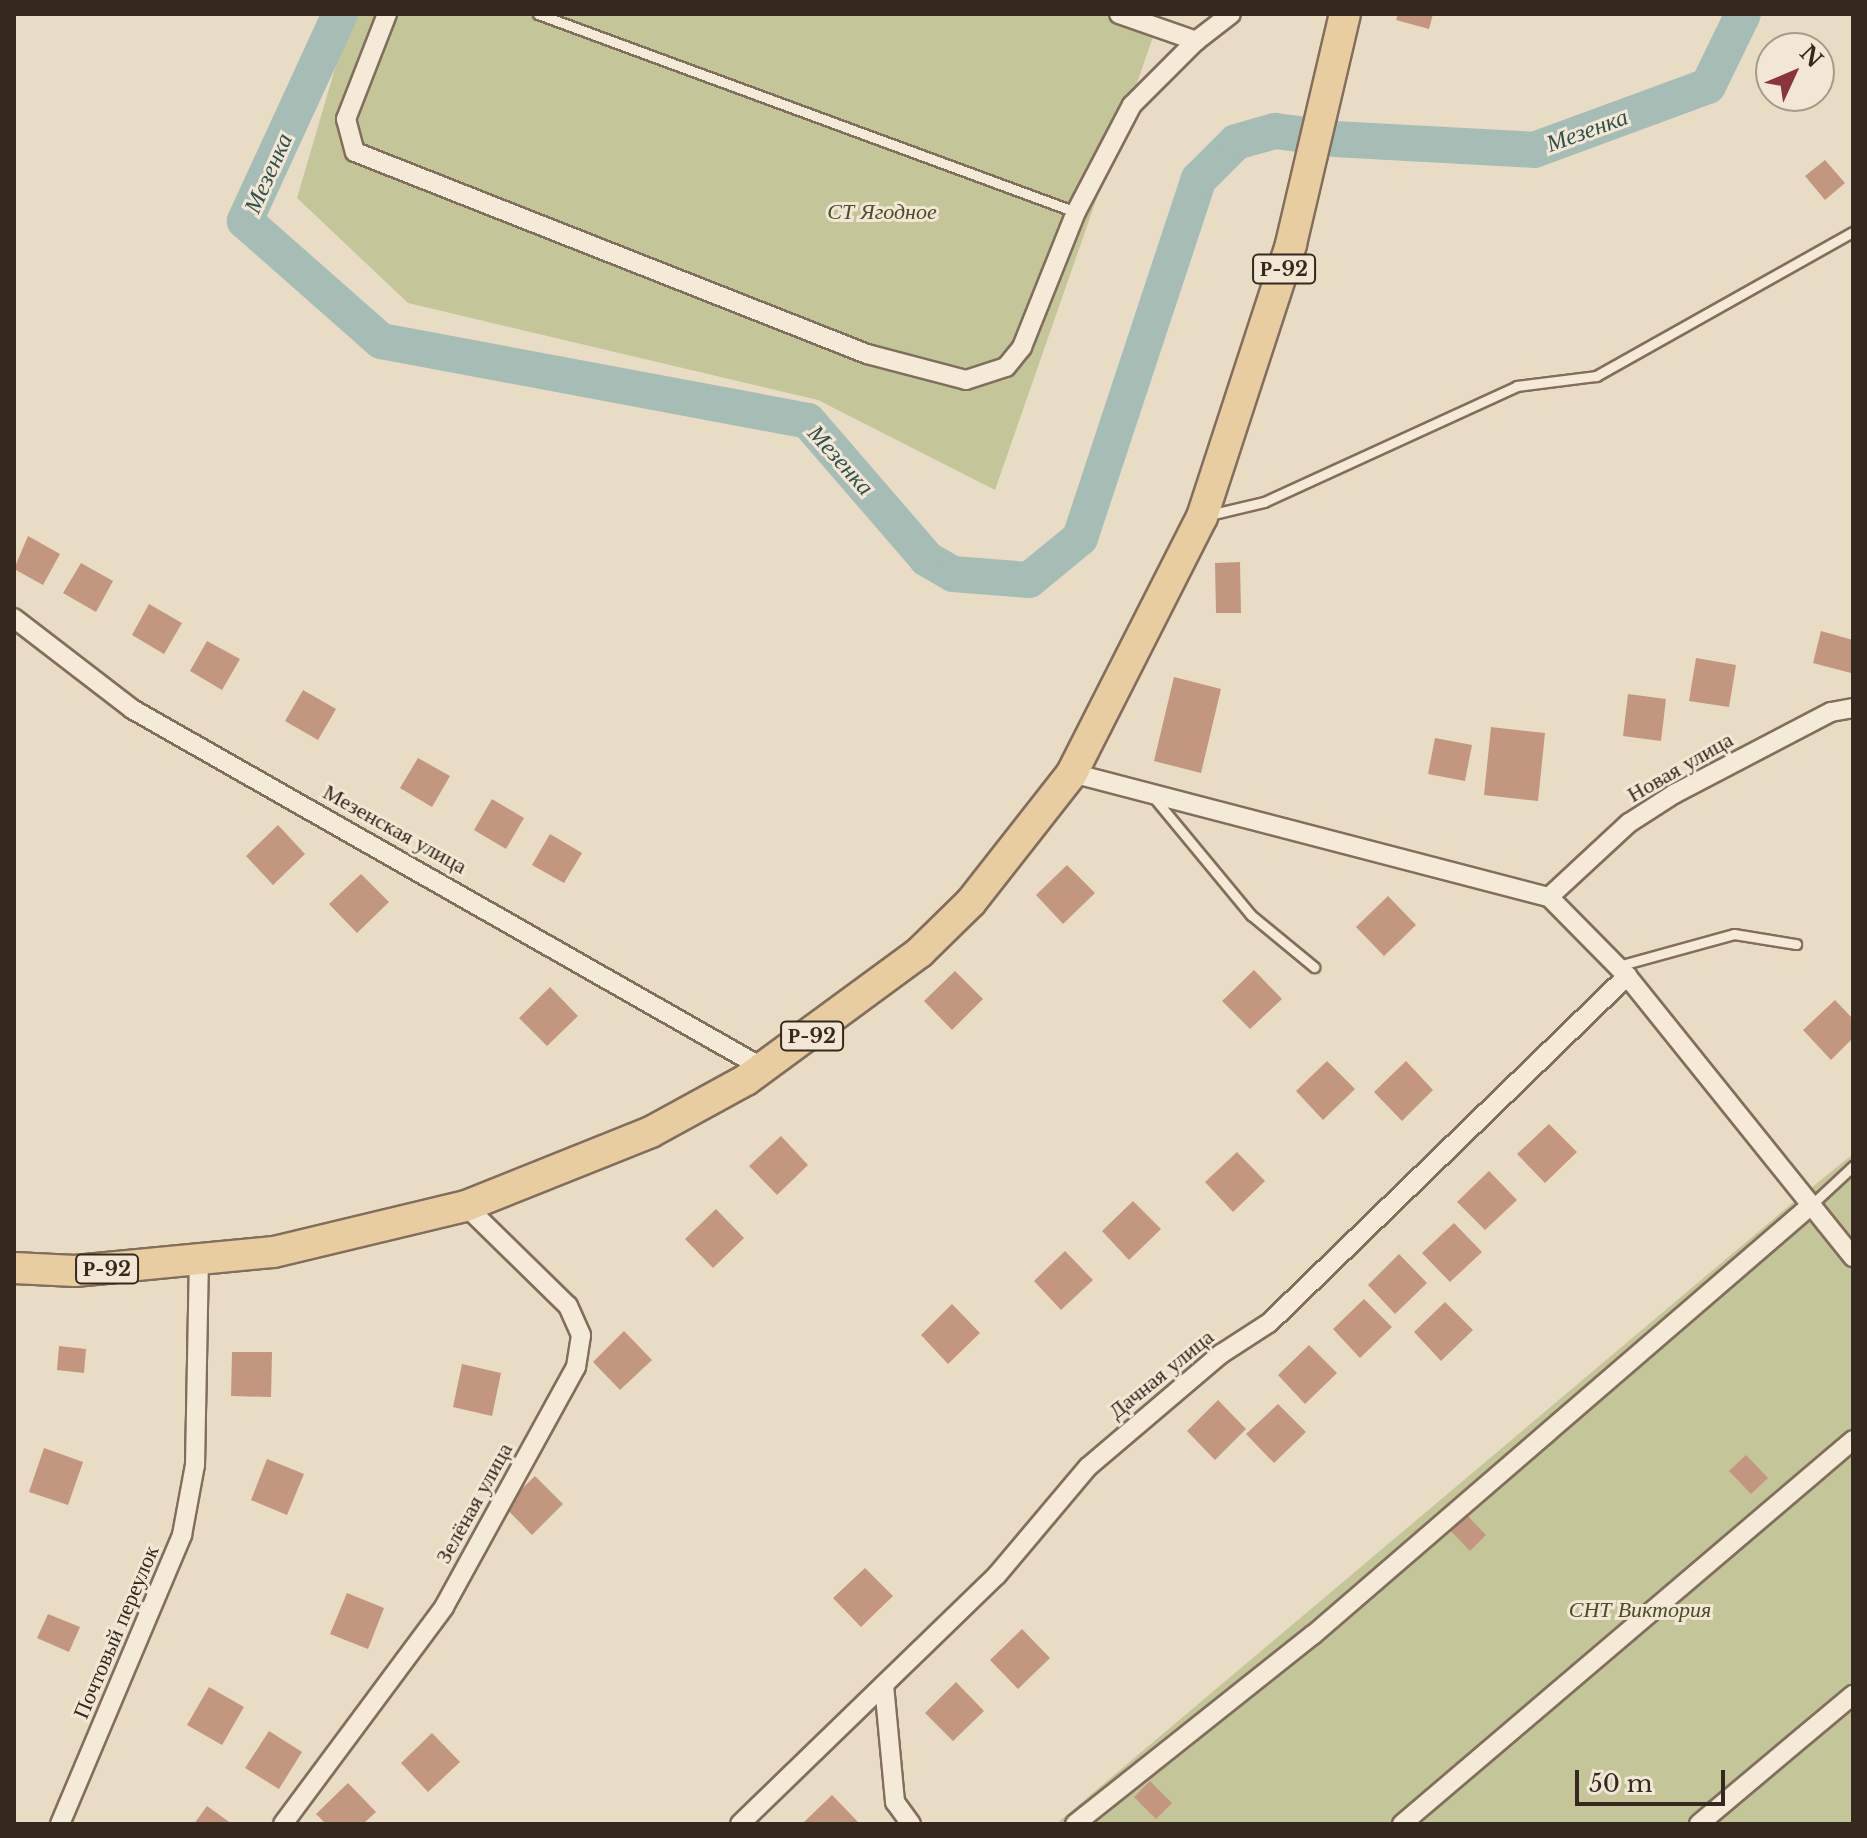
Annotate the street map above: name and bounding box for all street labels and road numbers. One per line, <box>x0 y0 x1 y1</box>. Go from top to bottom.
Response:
road number: Р-92 <box>1252 253 1316 285</box>
street label: Новая улица <box>1623 726 1737 808</box>
street label: Мезенская улица <box>319 779 471 879</box>
road number: Р-92 <box>780 1020 844 1052</box>
road number: Р-92 <box>75 1253 139 1285</box>
street label: Дачная улица <box>1103 1324 1219 1424</box>
street label: Зелёная улица <box>430 1438 518 1568</box>
street label: Почтовый переулок <box>68 1542 164 1722</box>

